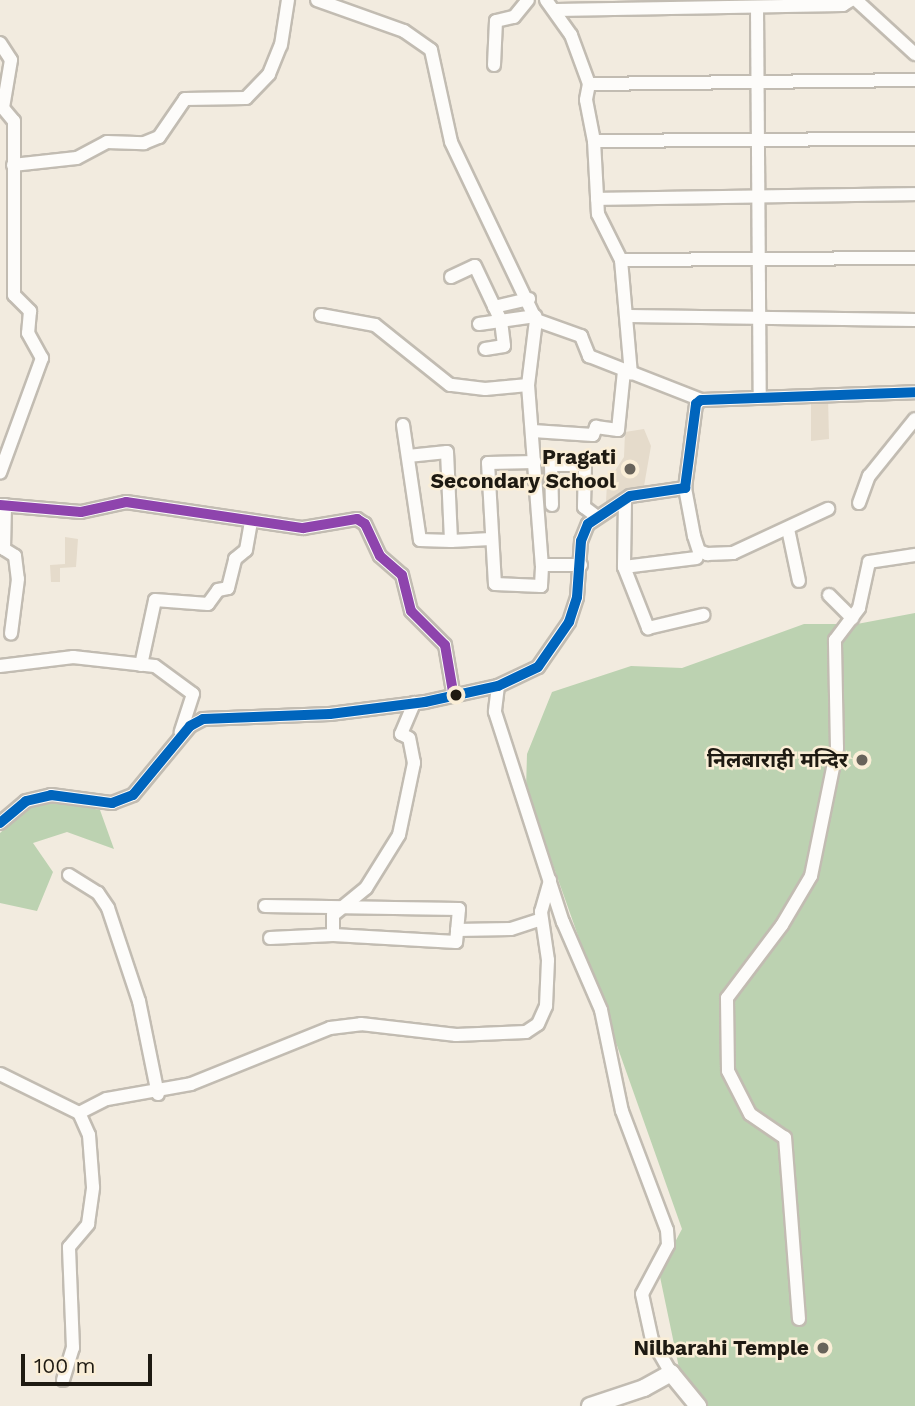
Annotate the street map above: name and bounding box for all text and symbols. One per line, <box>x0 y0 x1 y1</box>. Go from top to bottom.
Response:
place label: Pragati Secondary School <box>430 444 616 494</box>
marker: Pragati Secondary School <box>622 461 638 477</box>
unlabelled marker <box>449 688 463 702</box>
place label: निलबाराही मन्दिर <box>707 747 848 773</box>
marker: निलबाराही मन्दिर <box>854 752 870 768</box>
place label: Nilbarahi Temple <box>633 1335 809 1361</box>
scale bar <box>24 1340 156 1384</box>
marker: Nilbarahi Temple <box>815 1340 831 1356</box>
text: 100 m <box>34 1353 96 1378</box>

